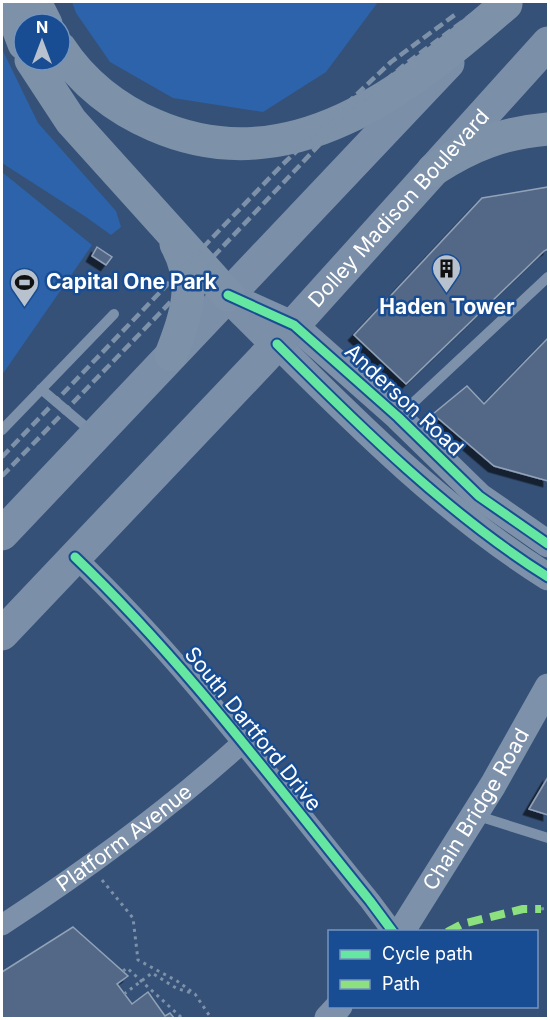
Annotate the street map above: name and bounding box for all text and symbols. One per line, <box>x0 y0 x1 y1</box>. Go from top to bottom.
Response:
north arrow <box>12 12 72 72</box>
text: N <box>36 17 48 37</box>
street label: Dolley Madison Boulevard <box>303 104 494 312</box>
building icon: Haden Tower <box>431 252 463 294</box>
sports icon: Capital One Park <box>9 266 41 308</box>
place label: Capital One Park <box>46 269 217 294</box>
place label: Haden Tower <box>379 294 515 319</box>
street label: Anderson Road <box>340 338 469 461</box>
street label: South Dartford Drive <box>180 642 327 816</box>
street label: Chain Bridge Road <box>417 724 534 895</box>
street label: Platform Avenue <box>51 779 197 897</box>
legend <box>328 930 538 1008</box>
text: Cycle path <box>382 943 473 964</box>
text: Path <box>382 973 420 994</box>

